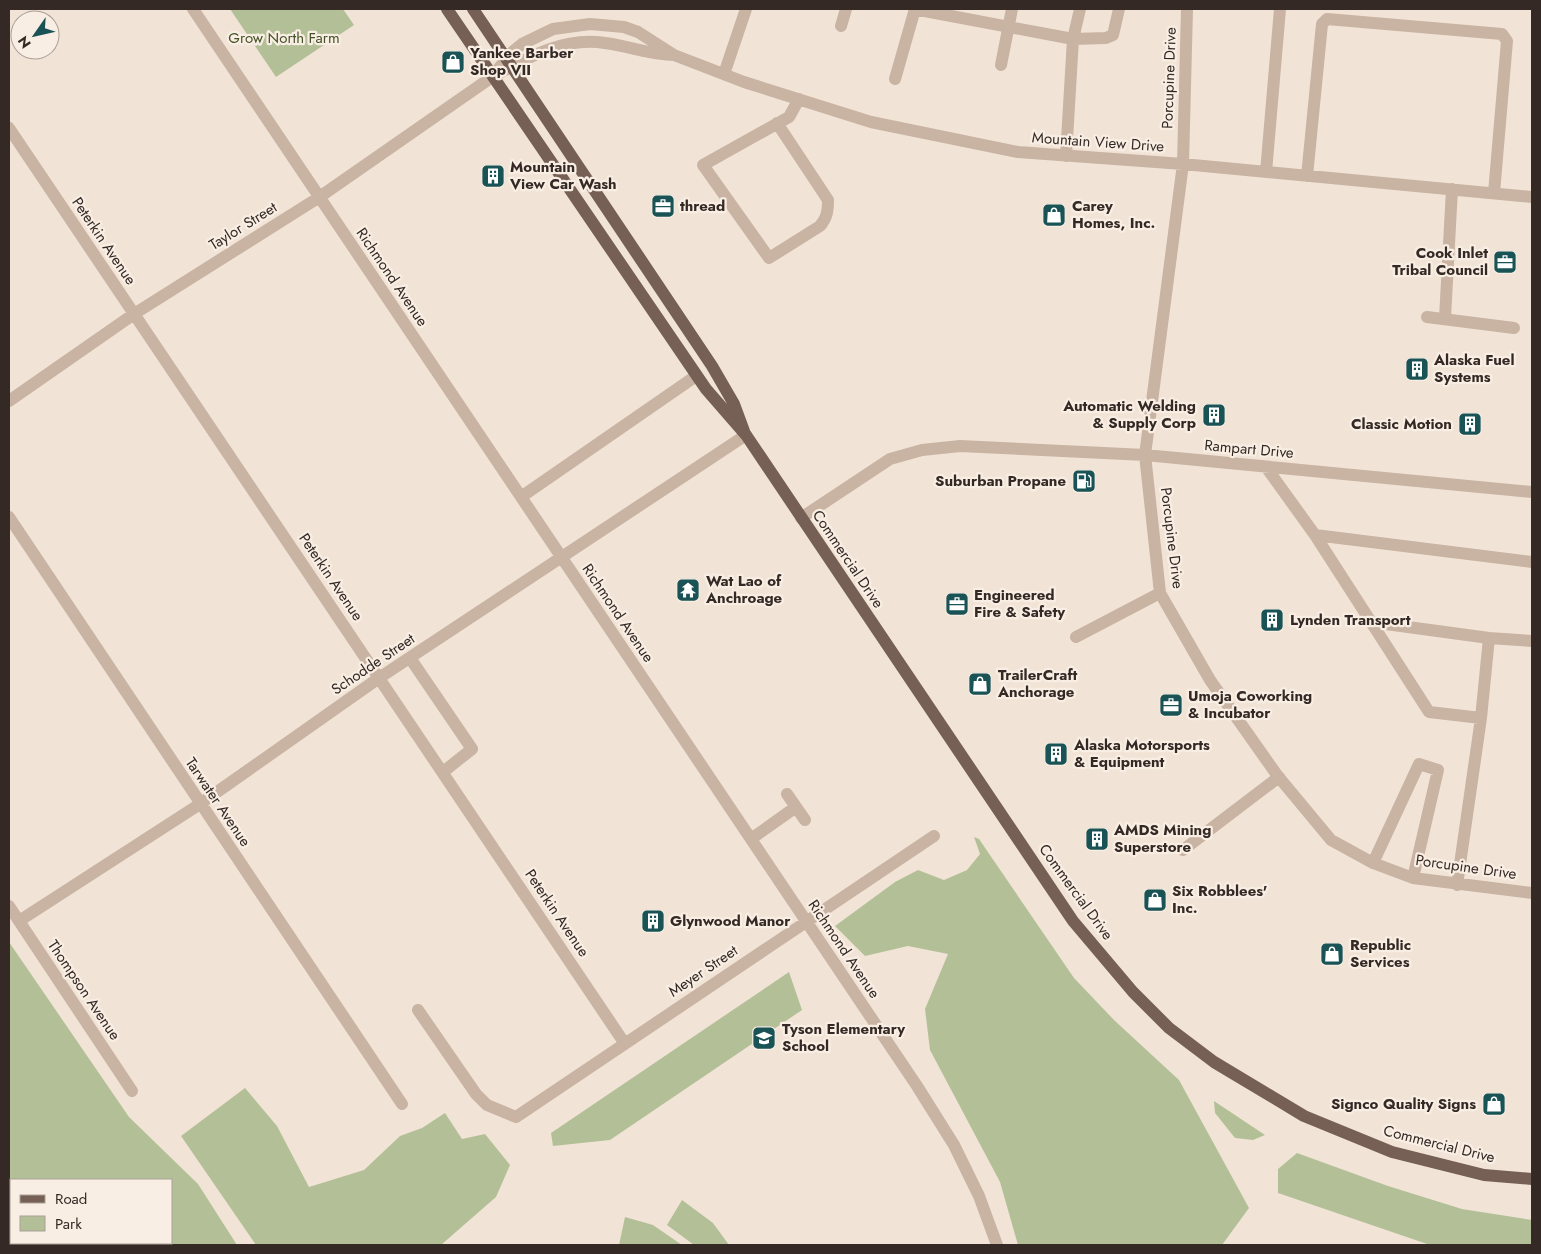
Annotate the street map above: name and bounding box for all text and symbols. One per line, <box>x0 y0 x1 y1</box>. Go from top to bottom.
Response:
north arrow <box>10 10 60 60</box>
street label: Porcupine Drive <box>1156 26 1182 129</box>
park label: Grow North Farm <box>228 27 340 49</box>
text: N <box>13 32 36 52</box>
place label: Yankee Barber Shop VII <box>469 42 574 81</box>
shop icon: Yankee Barber Shop VII <box>440 49 466 75</box>
street label: Mountain View Drive <box>1031 126 1165 158</box>
place label: Mountain View Car Wash <box>509 156 617 195</box>
building icon: Mountain View Car Wash <box>480 163 506 189</box>
street label: Peterkin Avenue <box>66 193 142 289</box>
office icon: thread <box>650 193 676 219</box>
place label: thread <box>680 195 725 217</box>
place label: Carey Homes, Inc. <box>1072 195 1155 234</box>
street label: Taylor Street <box>205 196 282 256</box>
shop icon: Carey Homes, Inc. <box>1041 202 1067 228</box>
street label: Richmond Avenue <box>351 223 433 331</box>
place label: Cook Inlet Tribal Council <box>1392 242 1488 281</box>
office icon: Cook Inlet Tribal Council <box>1492 249 1518 275</box>
place label: Alaska Fuel Systems <box>1433 349 1515 388</box>
building icon: Alaska Fuel Systems <box>1404 356 1430 382</box>
place label: Automatic Welding & Supply Corp <box>1062 395 1196 434</box>
building icon: Automatic Welding & Supply Corp <box>1201 402 1227 428</box>
building icon: Classic Motion <box>1457 411 1483 437</box>
place label: Classic Motion <box>1351 413 1452 435</box>
street label: Rampart Drive <box>1203 434 1295 464</box>
fuel station icon: Suburban Propane <box>1071 468 1097 494</box>
place label: Suburban Propane <box>935 470 1066 492</box>
street label: Porcupine Drive <box>1155 486 1189 590</box>
street label: Commercial Drive <box>807 506 889 613</box>
street label: Peterkin Avenue <box>293 529 369 625</box>
street label: Richmond Avenue <box>577 559 659 667</box>
place label: Wat Lao of Anchroage <box>705 570 783 609</box>
temple icon: Wat Lao of Anchroage <box>675 577 701 603</box>
place label: Engineered Fire & Safety <box>974 584 1065 623</box>
office icon: Engineered Fire & Safety <box>944 591 970 617</box>
building icon: Lynden Transport <box>1259 607 1285 633</box>
place label: Lynden Transport <box>1290 609 1411 631</box>
street label: Schodde Street <box>327 628 420 700</box>
place label: TrailerCraft Anchorage <box>997 664 1078 703</box>
shop icon: TrailerCraft Anchorage <box>967 671 993 697</box>
place label: Umoja Coworking & Incubator <box>1188 685 1312 724</box>
office icon: Umoja Coworking & Incubator <box>1158 692 1184 718</box>
place label: Alaska Motorsports & Equipment <box>1073 734 1210 773</box>
building icon: Alaska Motorsports & Equipment <box>1043 741 1069 767</box>
street label: Tarwater Avenue <box>180 753 256 851</box>
place label: AMDS Mining Superstore <box>1113 819 1211 858</box>
building icon: AMDS Mining Superstore <box>1084 826 1110 852</box>
street label: Commercial Drive <box>1034 839 1119 945</box>
street label: Porcupine Drive <box>1414 849 1518 885</box>
street label: Peterkin Avenue <box>519 865 595 961</box>
place label: Six Robblees' Inc. <box>1172 880 1267 919</box>
shop icon: Six Robblees' Inc. <box>1142 887 1168 913</box>
street label: Richmond Avenue <box>803 895 885 1003</box>
building icon: Glynwood Manor <box>640 908 666 934</box>
place label: Glynwood Manor <box>670 910 791 932</box>
place label: Republic Services <box>1350 934 1411 973</box>
street label: Thompson Avenue <box>42 935 126 1045</box>
street label: Meyer Street <box>664 940 742 1002</box>
shop icon: Republic Services <box>1319 941 1345 967</box>
place label: Tyson Elementary School <box>782 1018 905 1057</box>
school or university icon: Tyson Elementary School <box>751 1025 777 1051</box>
shop icon: Signco Quality Signs <box>1481 1091 1507 1117</box>
place label: Signco Quality Signs <box>1331 1093 1476 1115</box>
street label: Commercial Drive <box>1381 1120 1497 1169</box>
legend <box>10 1179 172 1244</box>
text: Road <box>55 1188 87 1210</box>
text: Park <box>55 1213 82 1235</box>

